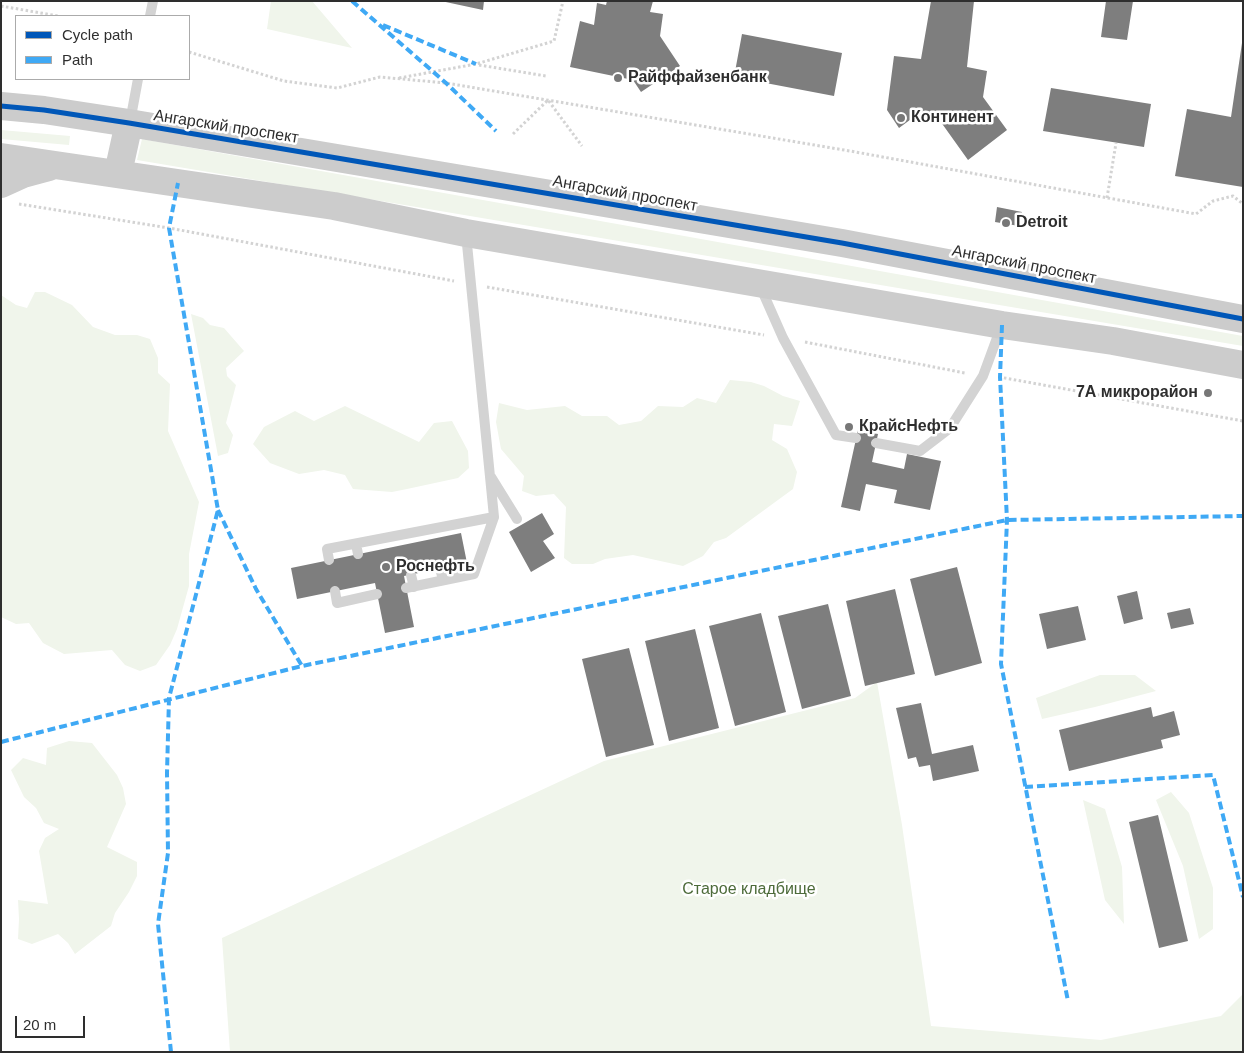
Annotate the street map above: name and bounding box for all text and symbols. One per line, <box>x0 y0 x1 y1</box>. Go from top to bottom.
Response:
legend <box>15 15 190 80</box>
text: Cycle path <box>62 26 133 43</box>
text: Path <box>62 51 93 68</box>
place label: Райффайзенбанк <box>628 68 767 88</box>
marker: Райффайзенбанк <box>612 72 624 84</box>
street label: Ангарский проспект <box>152 106 300 148</box>
place label: Континент <box>911 108 994 128</box>
marker: Континент <box>895 112 907 124</box>
street label: Ангарский проспект <box>551 172 699 216</box>
place label: Detroit <box>1016 213 1068 233</box>
marker: Detroit <box>1000 217 1012 229</box>
street label: Ангарский проспект <box>950 242 1098 288</box>
place label: 7А микрорайон <box>1076 383 1198 403</box>
marker: 7А микрорайон <box>1202 387 1214 399</box>
place label: КрайсНефть <box>859 417 958 437</box>
marker: КрайсНефть <box>843 421 855 433</box>
place label: Роснефть <box>396 557 475 577</box>
marker: Роснефть <box>380 561 392 573</box>
park label: Старое кладбище <box>682 880 816 900</box>
scale bar <box>18 1006 88 1038</box>
text: 20 m <box>23 1016 56 1033</box>

